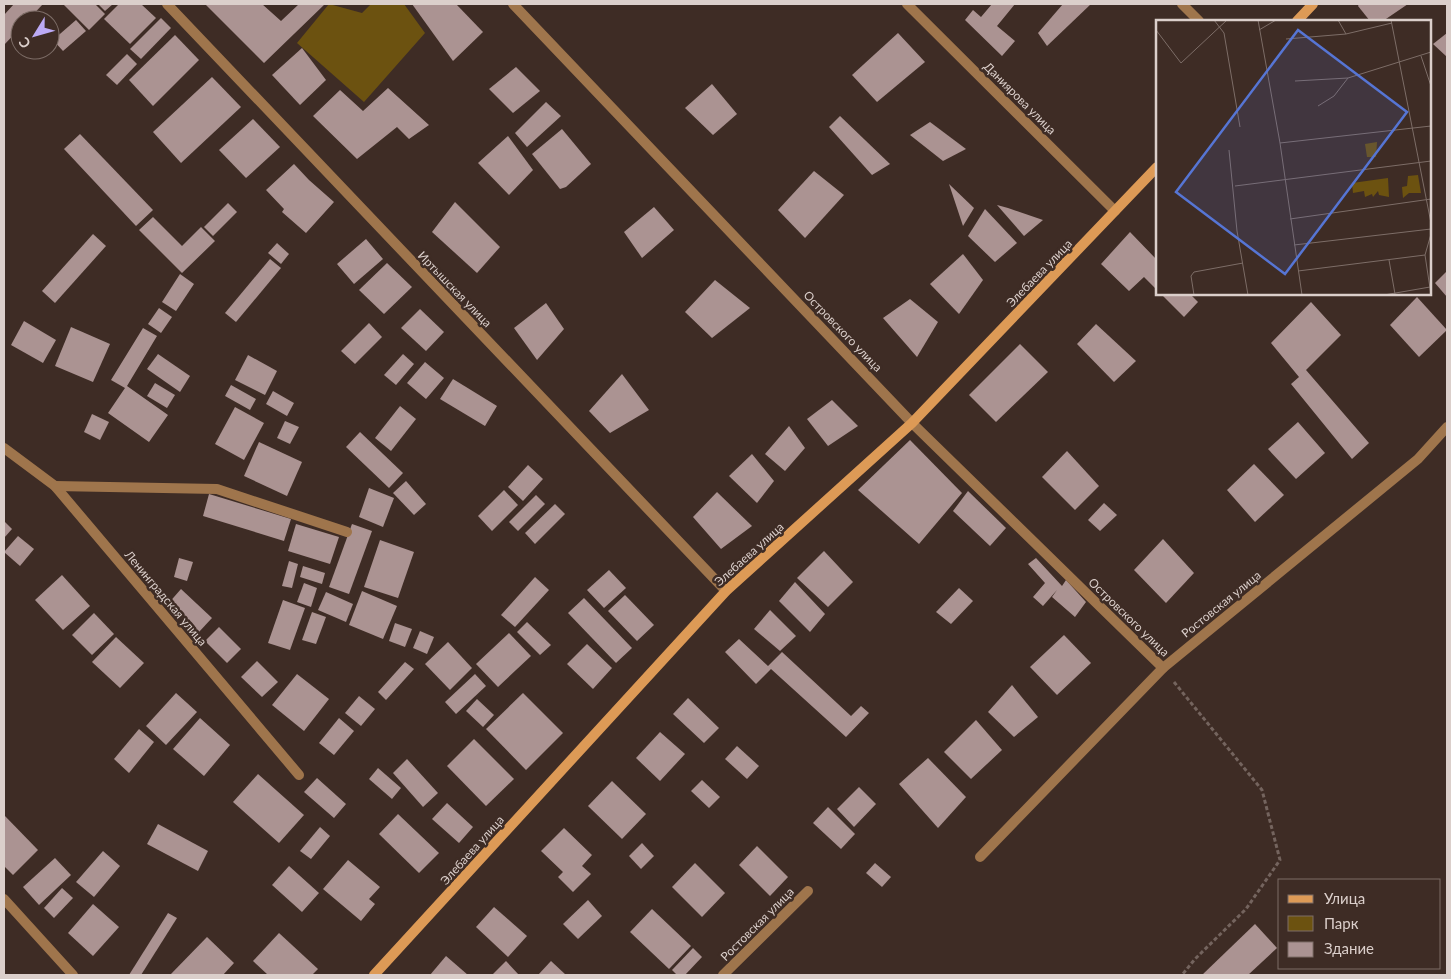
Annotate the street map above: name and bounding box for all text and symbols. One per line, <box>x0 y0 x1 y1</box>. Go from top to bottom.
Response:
north arrow <box>10 10 60 60</box>
inset map <box>1156 20 1431 295</box>
text: С <box>14 34 34 52</box>
street label: Даниярова улица <box>981 59 1059 137</box>
street label: Элебаева улица <box>1003 236 1075 310</box>
street label: Иртышская улица <box>415 248 495 330</box>
street label: Островского улица <box>801 287 885 375</box>
street label: Элебаева улица <box>711 519 787 589</box>
street label: Ленинградская улица <box>121 546 210 649</box>
street label: Ростовская улица <box>1178 567 1264 641</box>
street label: Островского улица <box>1085 575 1173 659</box>
street label: Элебаева улица <box>437 812 507 888</box>
legend <box>1278 879 1441 969</box>
street label: Ростовская улица <box>717 884 797 964</box>
text: Улица <box>1324 889 1365 907</box>
text: Парк <box>1324 914 1359 932</box>
text: Здание <box>1324 939 1374 957</box>

